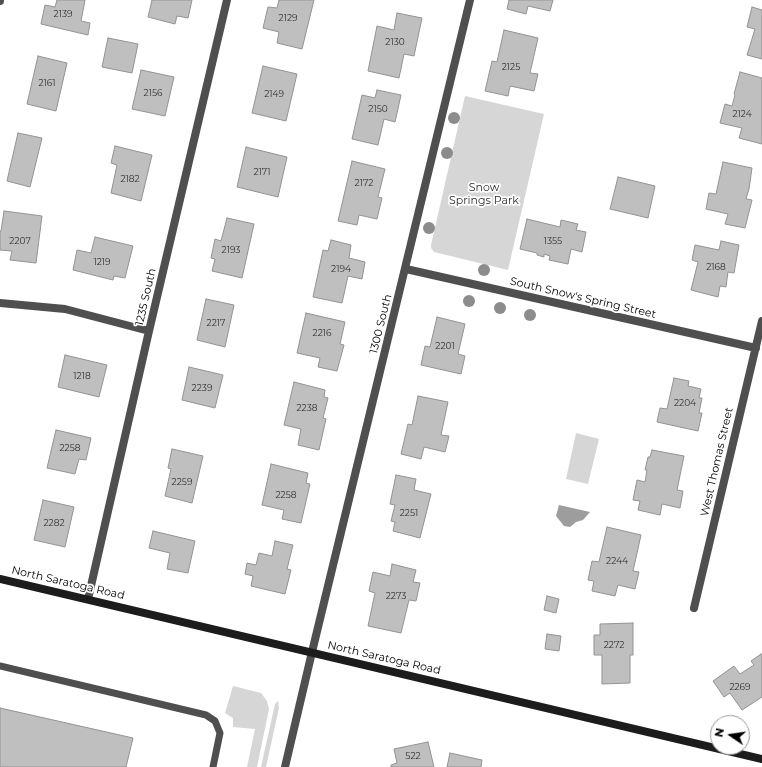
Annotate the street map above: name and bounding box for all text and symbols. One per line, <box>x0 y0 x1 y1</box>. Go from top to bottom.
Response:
house number: 2139 <box>54 9 72 19</box>
house number: 2129 <box>279 13 297 23</box>
house number: 2130 <box>385 37 405 47</box>
house number: 2125 <box>502 62 520 72</box>
house number: 2161 <box>38 78 56 88</box>
house number: 2156 <box>144 88 162 98</box>
house number: 2149 <box>264 89 284 99</box>
house number: 2150 <box>368 104 388 114</box>
house number: 2124 <box>732 109 752 119</box>
house number: 2171 <box>253 167 271 177</box>
house number: 2182 <box>120 174 140 184</box>
house number: 2172 <box>355 178 373 188</box>
park label: Snow Springs Park <box>449 181 519 207</box>
house number: 2207 <box>9 236 31 246</box>
house number: 1355 <box>544 236 562 246</box>
house number: 2193 <box>222 245 240 255</box>
house number: 1219 <box>93 257 111 267</box>
house number: 2168 <box>706 262 726 272</box>
house number: 2194 <box>331 264 351 274</box>
street label: 1235 South <box>133 267 159 327</box>
street label: South Snow's Spring Street <box>509 275 657 321</box>
street label: 1300 South <box>367 293 395 355</box>
house number: 2217 <box>207 318 225 328</box>
house number: 2216 <box>313 328 331 338</box>
house number: 2201 <box>435 341 455 351</box>
house number: 1218 <box>73 371 91 381</box>
house number: 2239 <box>192 383 212 393</box>
house number: 2204 <box>674 398 696 408</box>
house number: 2238 <box>296 403 318 413</box>
street label: West Thomas Street <box>698 406 736 518</box>
house number: 2258 <box>59 443 81 453</box>
house number: 2259 <box>172 477 192 487</box>
house number: 2258 <box>275 490 297 500</box>
house number: 2251 <box>400 508 418 518</box>
house number: 2282 <box>43 518 65 528</box>
house number: 2244 <box>606 556 628 566</box>
street label: North Saratoga Road <box>10 564 126 602</box>
house number: 2273 <box>386 591 406 601</box>
street label: North Saratoga Road <box>326 639 442 677</box>
house number: 2272 <box>604 640 624 650</box>
house number: 2269 <box>729 682 751 692</box>
north arrow <box>710 715 750 755</box>
text: N <box>711 727 727 738</box>
house number: 522 <box>405 751 421 761</box>

